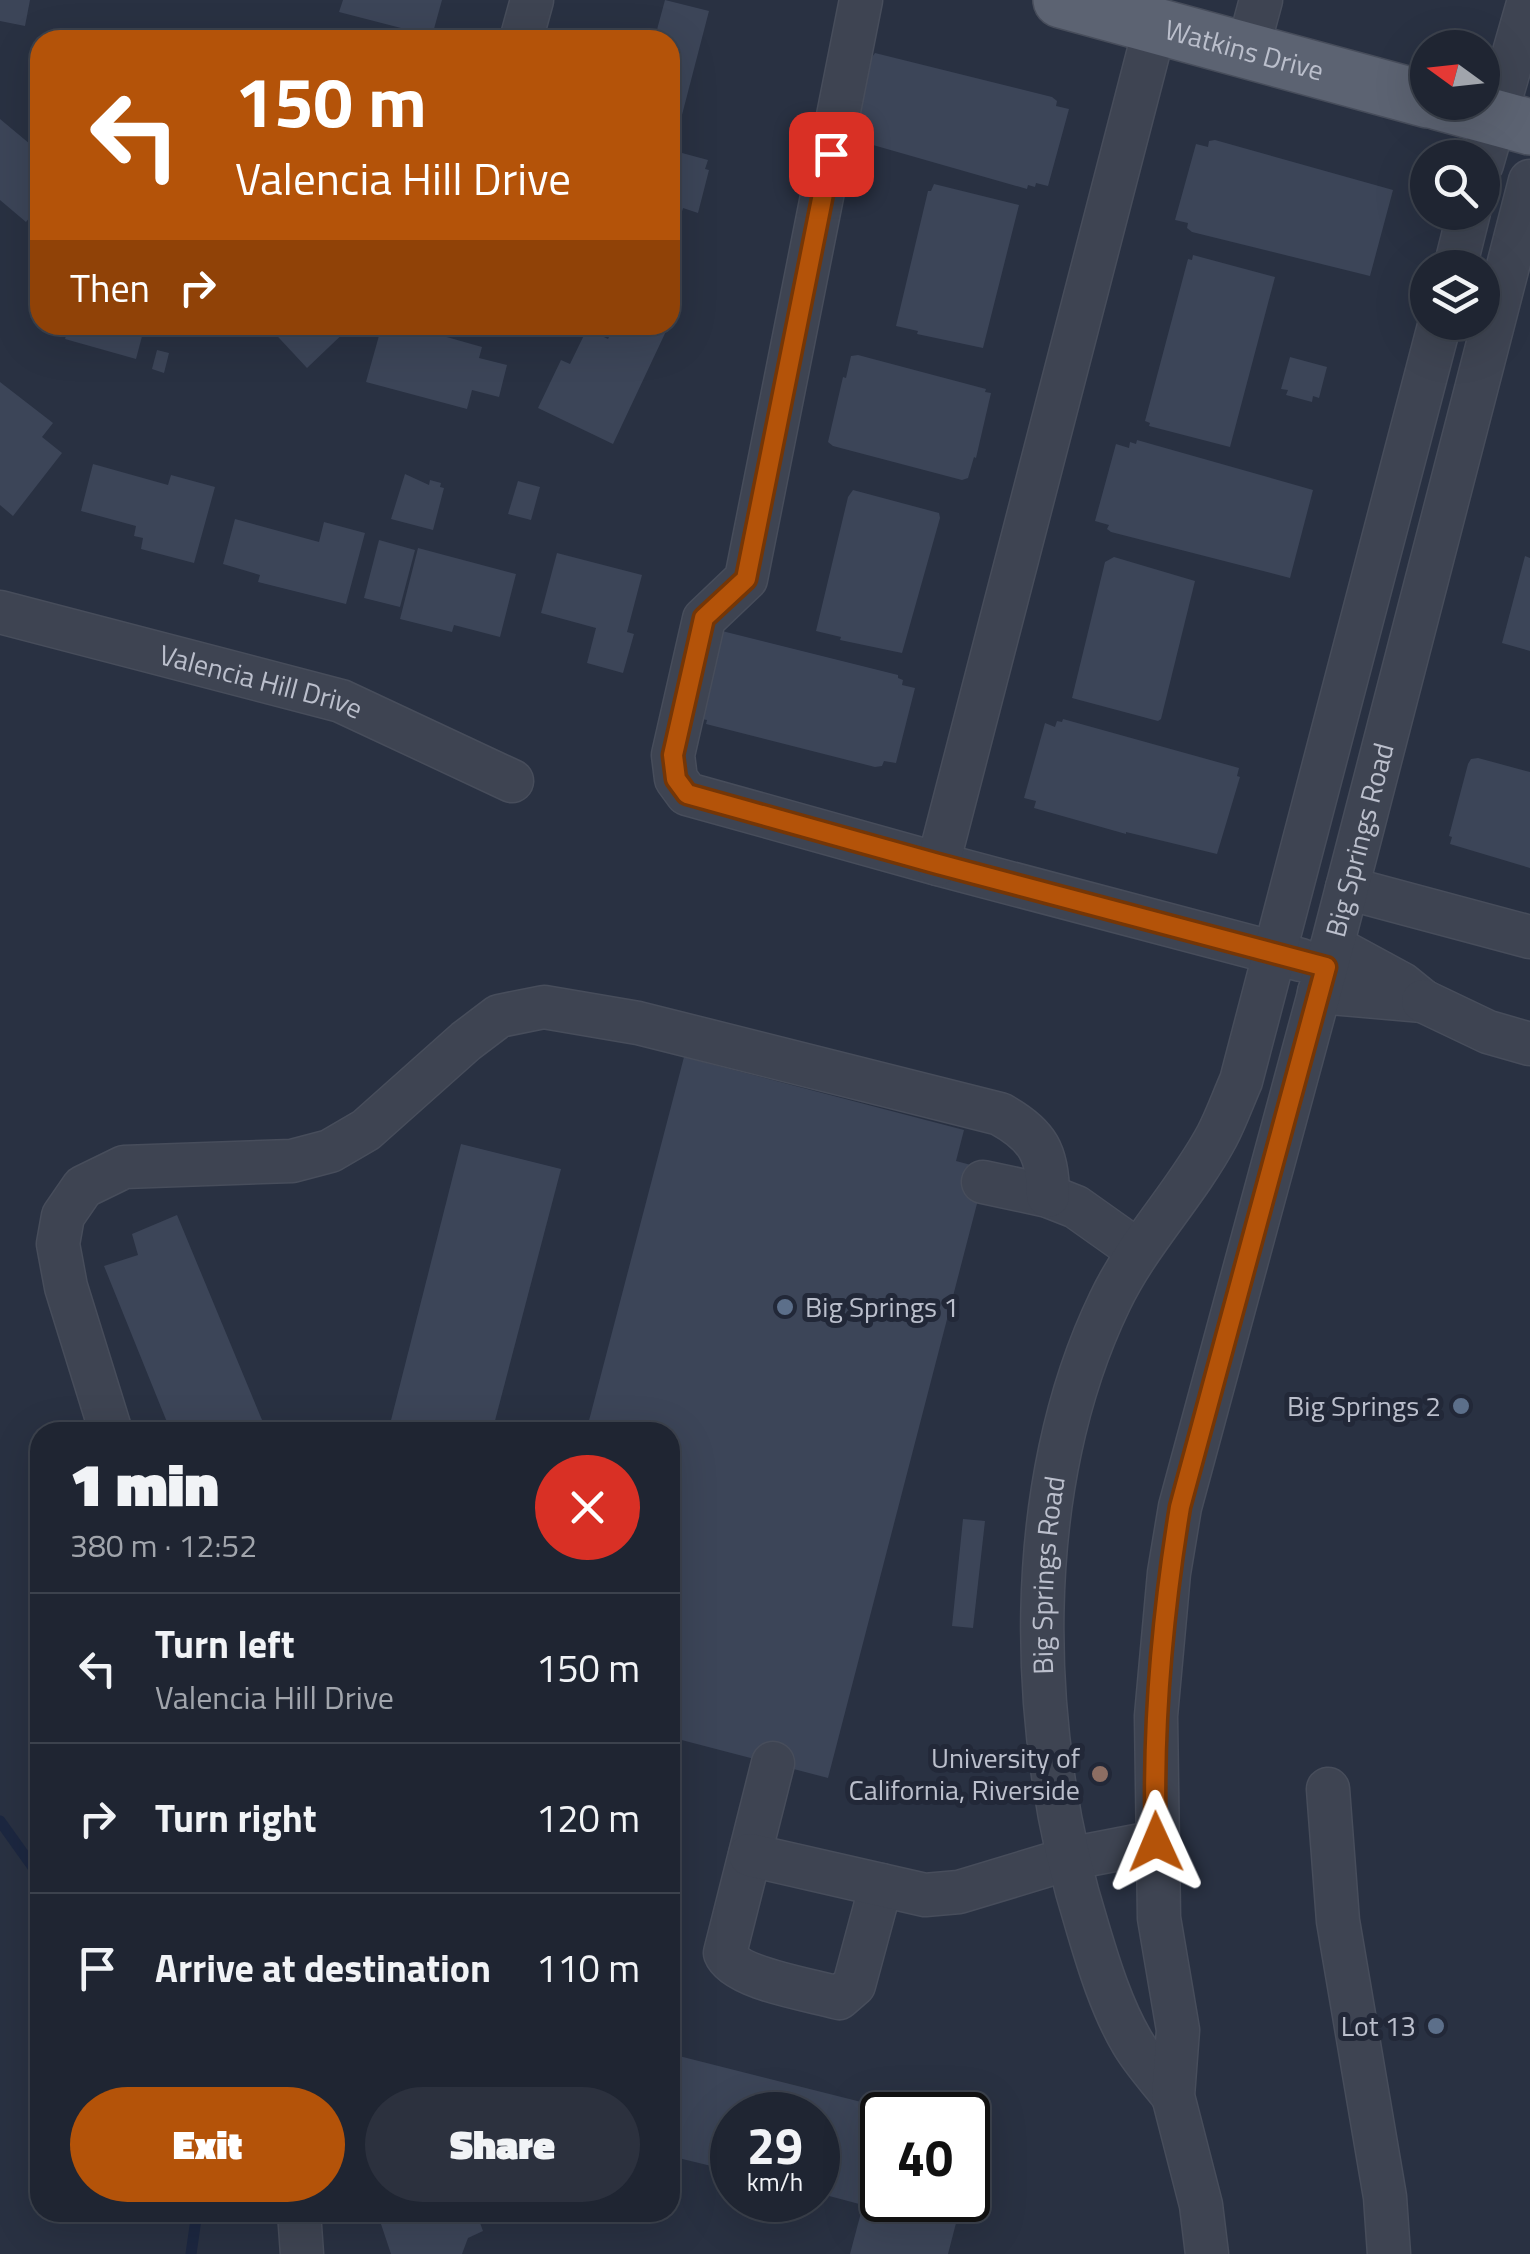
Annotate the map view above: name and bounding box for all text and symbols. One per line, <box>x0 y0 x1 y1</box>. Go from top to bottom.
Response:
street label: Watkins Drive <box>1160 7 1329 92</box>
north arrow <box>1410 30 1500 120</box>
map controls <box>1410 30 1500 340</box>
text: 150 m <box>235 48 427 154</box>
icon: left <box>70 70 200 200</box>
pin <box>789 112 874 197</box>
icon: arrive <box>804 127 859 182</box>
button: search <box>1410 140 1500 230</box>
text: Valencia Hill Drive <box>235 144 571 212</box>
button: layers <box>1410 250 1500 340</box>
text: Then <box>70 259 150 317</box>
icon: right <box>170 260 225 315</box>
street label: Valencia Hill Drive <box>155 632 370 729</box>
street label: Big Springs Road <box>1313 738 1405 942</box>
place label: Big Springs 1 <box>805 1285 959 1328</box>
marker: Big Springs 1 <box>774 1296 796 1318</box>
place label: Big Springs 2 <box>1287 1384 1441 1427</box>
marker: Big Springs 2 <box>1450 1395 1472 1417</box>
text: 1 min <box>70 1438 219 1529</box>
button: close <box>535 1455 640 1560</box>
street label: Big Springs Road <box>1020 1473 1076 1675</box>
text: 380 m · 12:52 <box>70 1521 257 1569</box>
text: Turn left <box>155 1615 295 1673</box>
text: 150 m <box>536 1639 640 1697</box>
icon: left <box>70 1641 125 1696</box>
text: Valencia Hill Drive <box>155 1673 394 1721</box>
place label: University of California, Riverside <box>849 1736 1081 1811</box>
marker: University of California, Riverside <box>1089 1763 1111 1785</box>
text: Turn right <box>155 1789 317 1847</box>
text: 120 m <box>536 1789 640 1847</box>
position arrow <box>1104 1790 1208 1894</box>
icon: right <box>70 1791 125 1846</box>
text: Arrive at destination <box>155 1939 491 1997</box>
text: 110 m <box>536 1939 640 1997</box>
icon: arrive <box>70 1941 125 1996</box>
place label: Lot 13 <box>1341 2004 1416 2047</box>
marker: Lot 13 <box>1425 2015 1447 2037</box>
button: Exit <box>70 2087 345 2202</box>
button: Share <box>365 2087 640 2202</box>
speed limit sign: 40 <box>860 2092 990 2222</box>
text: 29 <box>747 2107 803 2183</box>
text: km/h <box>747 2163 803 2201</box>

